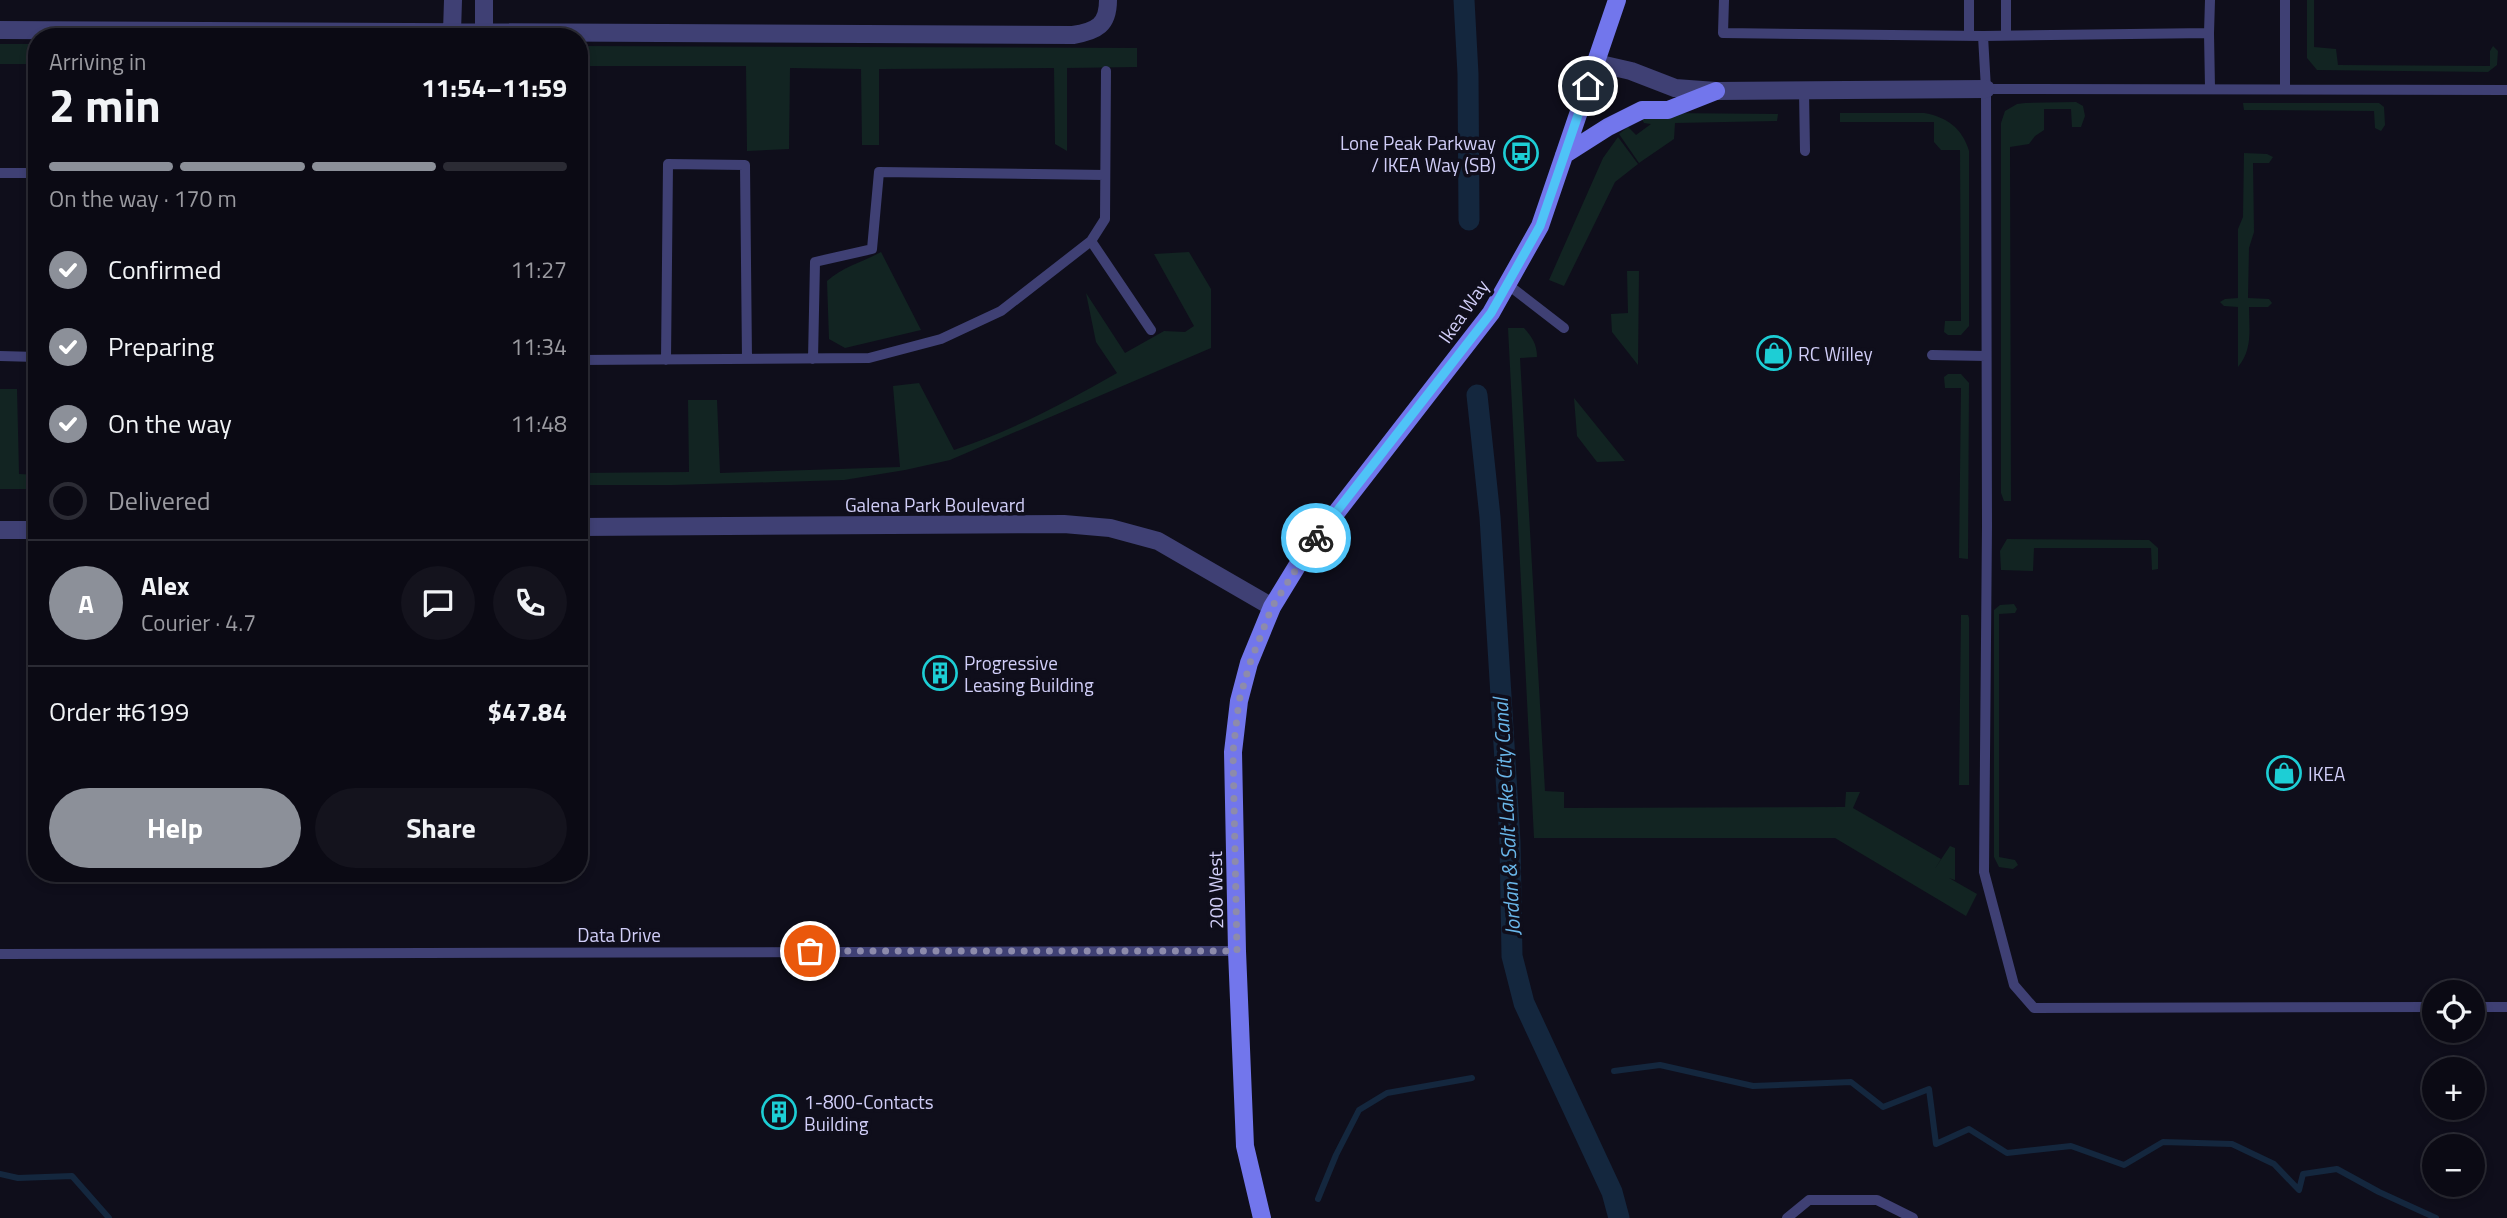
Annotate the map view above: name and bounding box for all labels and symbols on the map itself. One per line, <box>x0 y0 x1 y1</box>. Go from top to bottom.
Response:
pin <box>1558 56 1618 116</box>
place label: Lone Peak Parkway / IKEA Way (SB) <box>1340 128 1496 179</box>
bus stop icon: Lone Peak Parkway / IKEA Way (SB) <box>1502 134 1540 172</box>
street label: Ikea Way <box>1430 273 1496 349</box>
shop icon: RC Willey <box>1755 334 1793 372</box>
place label: RC Willey <box>1798 339 1873 368</box>
street label: Galena Park Boulevard <box>845 490 1025 519</box>
courier <box>1281 503 1351 573</box>
place label: Progressive Leasing Building <box>964 648 1094 699</box>
building icon: Progressive Leasing Building <box>921 654 959 692</box>
water label: Jordan & Salt Lake City Canal <box>1484 695 1528 937</box>
shop icon: IKEA <box>2265 754 2303 792</box>
place label: IKEA <box>2308 759 2345 788</box>
street label: 200 West <box>1200 851 1230 929</box>
street label: Data Drive <box>577 920 661 949</box>
pin <box>780 921 840 981</box>
place label: 1-800-Contacts Building <box>804 1087 934 1138</box>
building icon: 1-800-Contacts Building <box>760 1093 798 1131</box>

